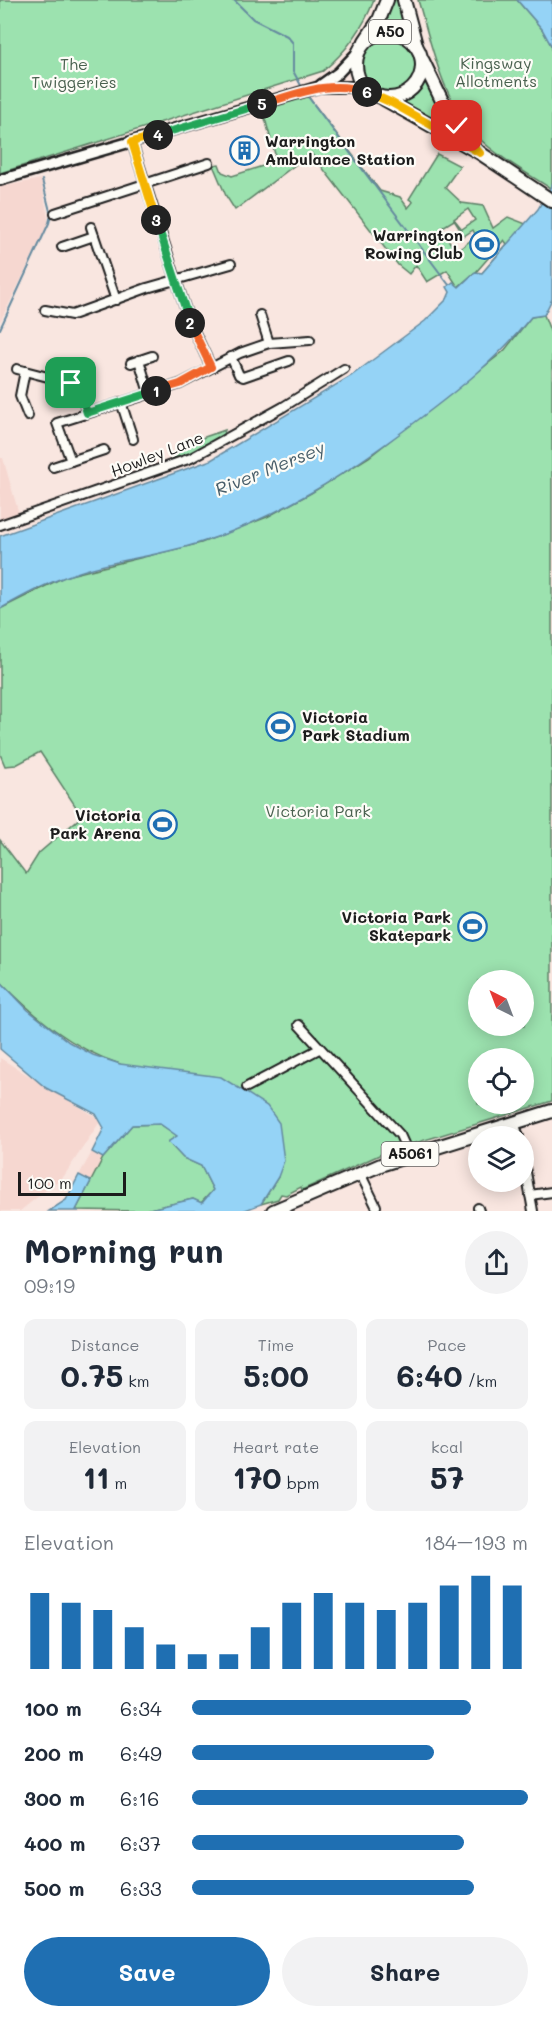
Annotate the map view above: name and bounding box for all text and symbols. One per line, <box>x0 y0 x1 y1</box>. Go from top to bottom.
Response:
road number: A50 <box>369 20 411 44</box>
park label: Kingsway Allotments <box>455 52 537 91</box>
park label: The Twiggeries <box>31 53 117 92</box>
pin: 6 <box>352 77 382 107</box>
text: 6 <box>362 81 372 102</box>
pin: 5 <box>247 89 277 119</box>
text: 5 <box>257 93 267 114</box>
pin <box>431 100 482 151</box>
icon: check <box>440 109 473 142</box>
pin: 4 <box>143 120 173 150</box>
text: 4 <box>153 124 163 145</box>
place label: Warrington Ambulance Station <box>265 130 415 169</box>
building icon: Warrington Ambulance Station <box>228 134 260 166</box>
pin: 3 <box>141 205 171 235</box>
text: 3 <box>151 209 161 230</box>
place label: Warrington Rowing Club <box>364 224 463 263</box>
sports icon: Warrington Rowing Club <box>468 228 500 260</box>
pin: 2 <box>175 308 205 338</box>
text: 2 <box>186 312 194 333</box>
pin <box>45 357 96 408</box>
icon: arrive <box>54 366 87 399</box>
pin: 1 <box>141 376 171 406</box>
text: 1 <box>152 380 160 401</box>
street label: Howley Lane <box>107 426 206 481</box>
water label: River Mersey <box>211 435 329 501</box>
place label: Victoria Park Stadium <box>302 706 410 745</box>
sports icon: Victoria Park Stadium <box>265 710 297 742</box>
park label: Victoria Park <box>265 800 371 821</box>
place label: Victoria Park Arena <box>49 804 141 843</box>
sports icon: Victoria Park Arena <box>146 808 178 840</box>
place label: Victoria Park Skatepark <box>342 906 451 945</box>
sports icon: Victoria Park Skatepark <box>456 910 488 942</box>
north arrow <box>468 970 534 1036</box>
map controls <box>468 970 534 1192</box>
button: locate <box>468 1048 534 1114</box>
button: layers <box>468 1126 534 1192</box>
road number: A5061 <box>382 1142 438 1166</box>
scale bar <box>18 1169 126 1196</box>
text: 100 m <box>27 1172 72 1193</box>
text: Morning run <box>24 1228 224 1271</box>
button: share <box>465 1231 528 1294</box>
text: 09:19 <box>24 1272 75 1298</box>
text: Distance <box>71 1334 139 1355</box>
text: Time <box>258 1334 294 1355</box>
text: Pace <box>427 1334 467 1355</box>
text: 0.75 <box>60 1355 123 1395</box>
text: 5:00 <box>243 1355 309 1395</box>
text: 6:40 <box>397 1355 463 1395</box>
text: km <box>123 1370 150 1391</box>
text: /km <box>463 1370 497 1391</box>
text: Elevation <box>69 1436 141 1457</box>
text: Heart rate <box>233 1436 319 1457</box>
text: kcal <box>431 1436 463 1457</box>
text: 11 <box>83 1457 109 1497</box>
text: 170 <box>232 1457 282 1497</box>
text: 57 <box>430 1457 464 1497</box>
text: m <box>109 1472 127 1493</box>
text: bpm <box>282 1472 320 1493</box>
text: Elevation <box>24 1529 114 1555</box>
text: 184–193 m <box>424 1529 528 1555</box>
text: 100 m <box>24 1695 82 1721</box>
text: 6:34 <box>120 1695 162 1721</box>
text: 200 m <box>24 1740 84 1766</box>
text: 6:49 <box>120 1740 162 1766</box>
text: 300 m <box>24 1785 85 1811</box>
text: 6:16 <box>120 1785 159 1811</box>
text: 400 m <box>24 1830 85 1856</box>
text: 6:37 <box>120 1830 161 1856</box>
text: 500 m <box>24 1875 84 1901</box>
text: 6:33 <box>120 1875 162 1901</box>
button: Save <box>24 1937 270 2006</box>
button: Share <box>282 1937 528 2006</box>

